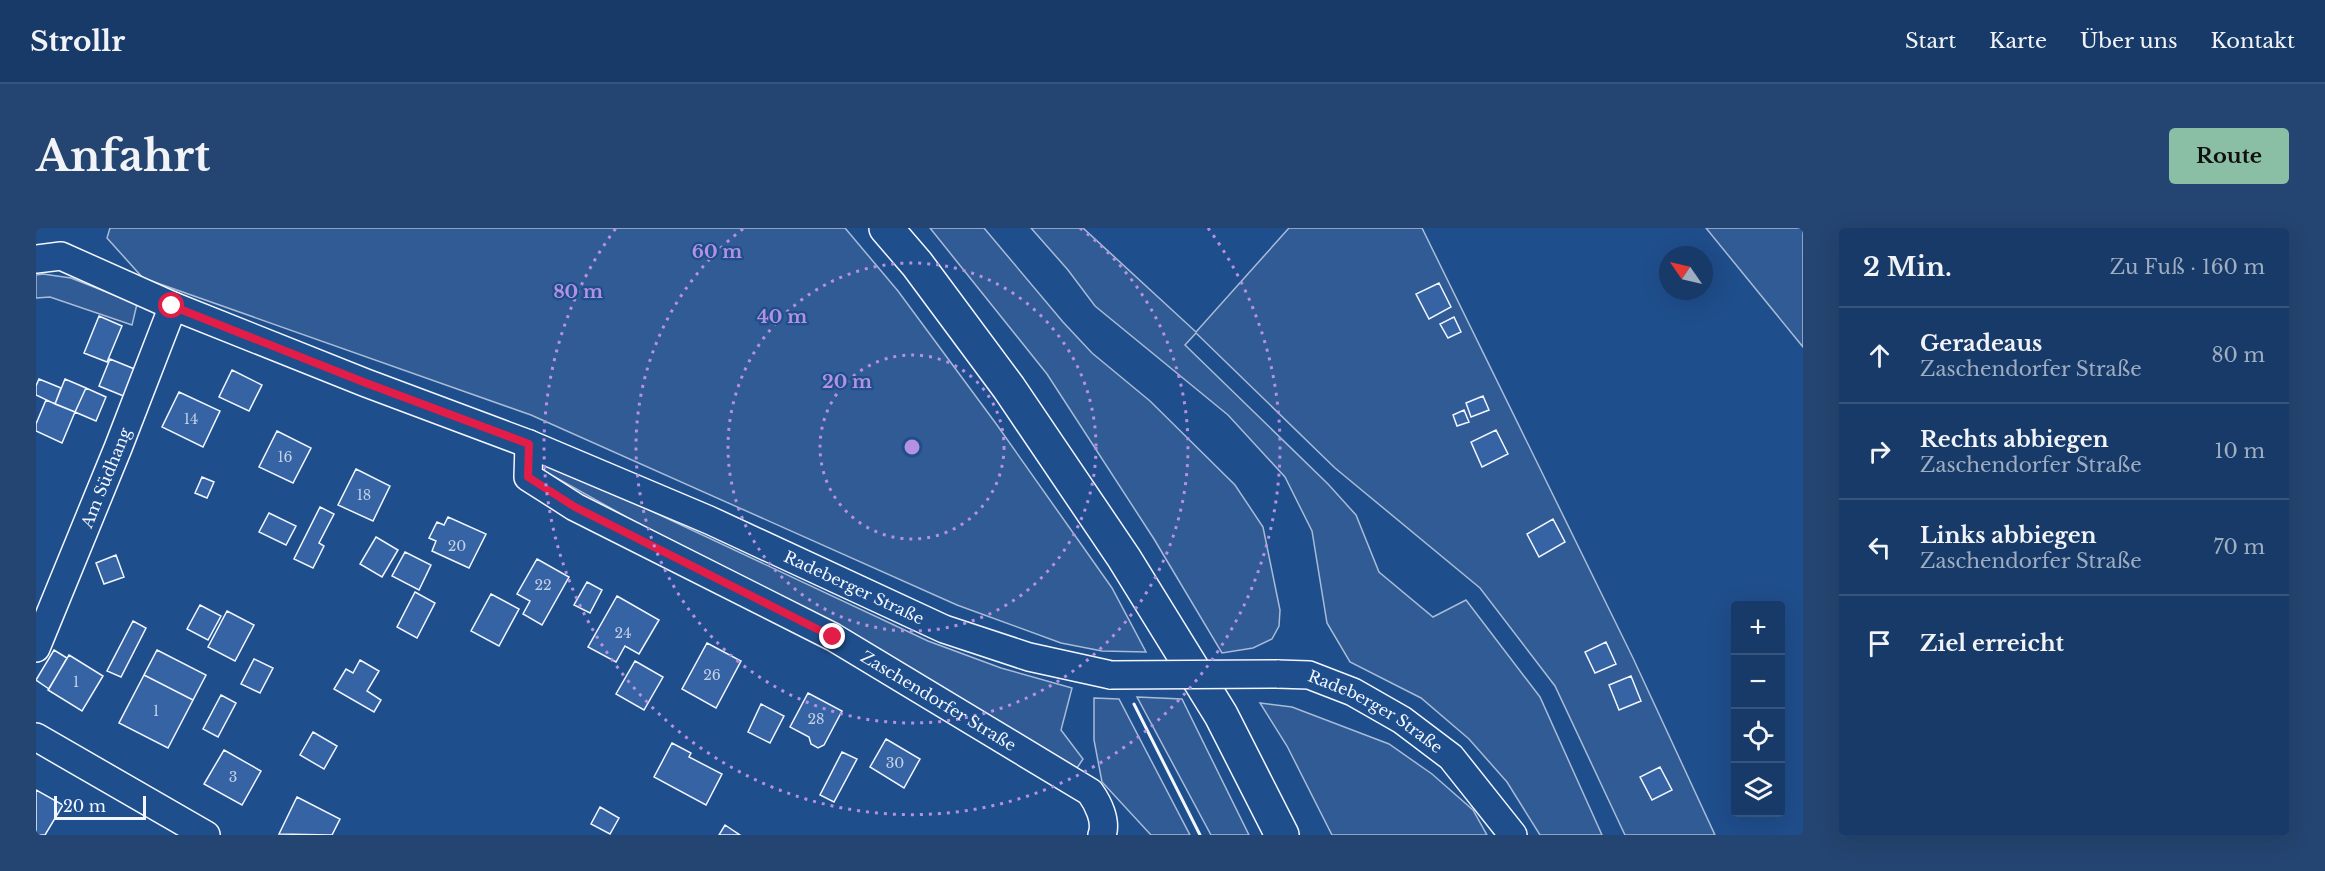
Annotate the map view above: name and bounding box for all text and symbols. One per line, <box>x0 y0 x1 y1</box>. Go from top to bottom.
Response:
text: Strollr <box>30 24 125 59</box>
text: Start <box>1905 28 1956 54</box>
text: Karte <box>1989 28 2047 54</box>
text: Über uns <box>2080 28 2178 54</box>
text: Kontakt <box>2211 28 2295 54</box>
button: Route <box>2169 128 2289 184</box>
text: Anfahrt <box>36 130 210 182</box>
text: 60 m <box>692 241 742 263</box>
north arrow <box>1659 246 1713 300</box>
text: 2 Min. <box>1863 251 1952 283</box>
text: Zu Fuß · 160 m <box>2110 255 2265 279</box>
text: 80 m <box>553 281 603 303</box>
route start <box>158 292 184 318</box>
text: 40 m <box>757 306 807 328</box>
text: Geradeaus <box>1920 330 2042 357</box>
icon: ahead <box>1863 339 1896 372</box>
text: 80 m <box>2211 343 2265 367</box>
text: Zaschendorfer Straße <box>1920 357 2142 381</box>
text: 20 m <box>822 371 872 393</box>
house number: 14 <box>184 410 198 428</box>
street label: Am Südhang <box>76 424 135 532</box>
text: Rechts abbiegen <box>1920 426 2109 453</box>
icon: right <box>1863 435 1896 468</box>
centre of rings <box>902 437 922 457</box>
text: 10 m <box>2215 439 2265 463</box>
house number: 16 <box>277 448 293 466</box>
text: Zaschendorfer Straße <box>1920 453 2142 477</box>
house number: 18 <box>357 486 371 504</box>
text: Links abbiegen <box>1920 522 2097 549</box>
icon: left <box>1863 531 1896 564</box>
text: 70 m <box>2213 535 2265 559</box>
house number: 20 <box>448 537 466 555</box>
street label: Radeberger Straße <box>781 546 927 628</box>
text: Zaschendorfer Straße <box>1920 549 2142 573</box>
house number: 22 <box>534 576 552 594</box>
map controls <box>1731 601 1785 817</box>
button: + <box>1731 601 1785 655</box>
route end <box>819 623 845 649</box>
house number: 24 <box>615 624 631 642</box>
icon: arrive <box>1863 627 1896 660</box>
text: Ziel erreicht <box>1920 630 2064 657</box>
street label: Zaschendorfer Straße <box>857 646 1020 755</box>
button: − <box>1731 655 1785 709</box>
house number: 26 <box>703 666 721 684</box>
street label: Radeberger Straße <box>1305 666 1447 757</box>
house number: 1 <box>73 673 79 691</box>
house number: 1 <box>153 702 159 720</box>
button: locate <box>1731 709 1785 763</box>
house number: 28 <box>807 710 825 728</box>
house number: 30 <box>886 754 904 772</box>
button: layers <box>1731 763 1785 817</box>
house number: 3 <box>229 768 237 786</box>
scale bar <box>54 793 146 820</box>
text: 20 m <box>63 796 106 816</box>

